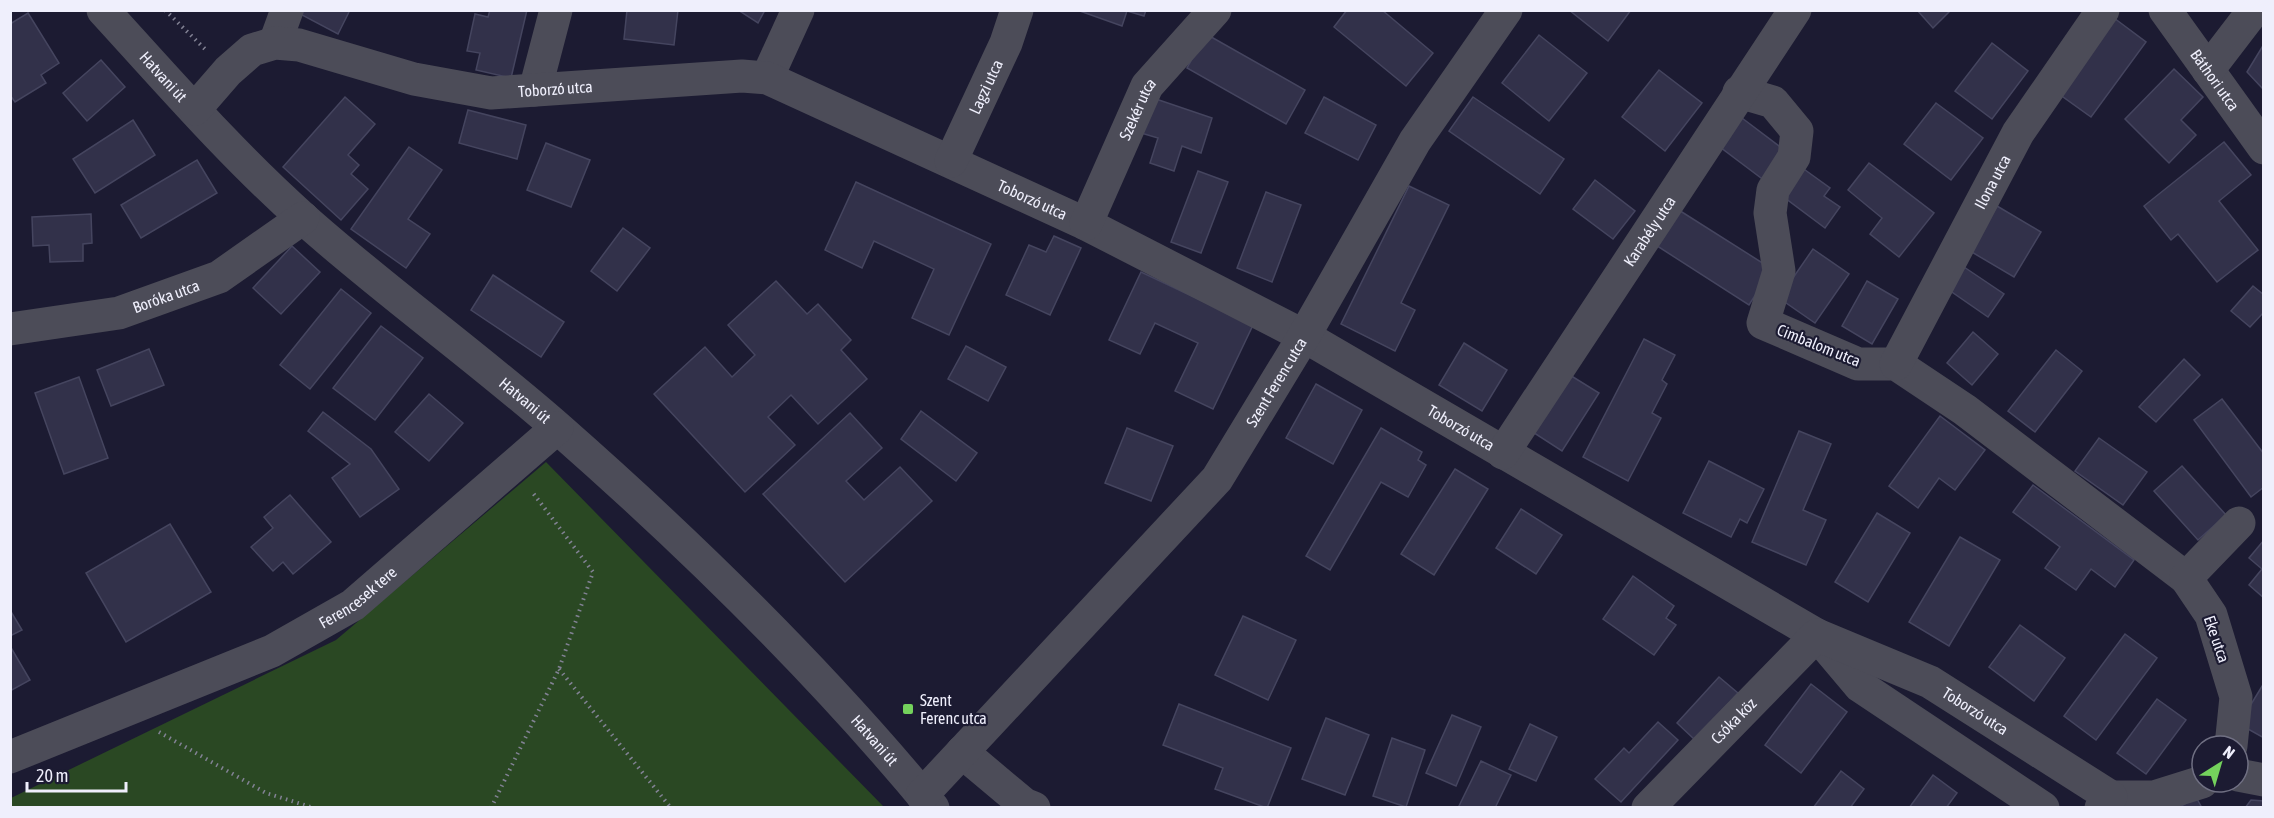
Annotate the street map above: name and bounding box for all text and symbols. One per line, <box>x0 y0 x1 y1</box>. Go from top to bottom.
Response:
street label: Báthori utca <box>2187 46 2243 114</box>
street label: Hatvani út <box>136 48 191 106</box>
street label: Lagzi utca <box>965 57 1006 117</box>
street label: Szekér utca <box>1115 74 1159 143</box>
street label: Toborzó utca <box>518 77 593 100</box>
street label: Ilona utca <box>1971 152 2014 212</box>
street label: Toborzó utca <box>995 176 1070 223</box>
street label: Karabély utca <box>1620 192 1679 269</box>
street label: Boróka utca <box>130 276 202 316</box>
street label: Cimbalom utca <box>1775 320 1863 370</box>
street label: Szent Ferenc utca <box>1242 334 1310 430</box>
street label: Hatvani út <box>496 374 555 427</box>
street label: Toborzó utca <box>1424 401 1498 454</box>
street label: Ferencesek tere <box>316 563 400 632</box>
street label: Eke utca <box>2201 613 2233 665</box>
street label: Toborzó utca <box>1939 683 2012 738</box>
place label: Szent Ferenc utca <box>920 691 987 727</box>
street label: Csóka köz <box>1707 694 1760 747</box>
marker: Szent Ferenc utca <box>901 702 915 716</box>
street label: Hatvani út <box>848 711 902 769</box>
north arrow <box>2190 734 2250 794</box>
text: N <box>2220 742 2238 762</box>
scale bar <box>27 755 126 793</box>
text: 20 m <box>36 765 68 786</box>

